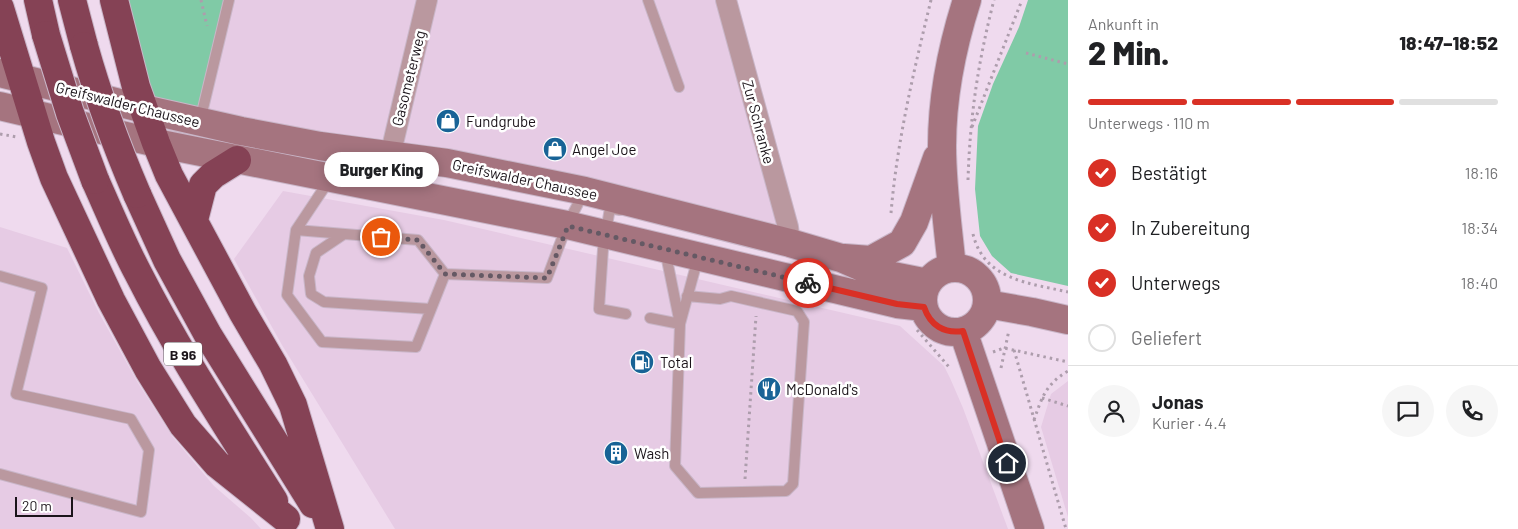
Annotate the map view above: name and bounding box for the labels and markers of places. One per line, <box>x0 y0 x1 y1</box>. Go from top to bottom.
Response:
shop icon: Fundgrube <box>435 108 461 134</box>
place label: Fundgrube <box>466 112 536 130</box>
shop icon: Angel Joe <box>542 136 568 162</box>
place label: Angel Joe <box>572 140 637 158</box>
callout: Burger King <box>324 152 438 187</box>
pin <box>360 216 402 258</box>
fuel station icon: Total <box>629 349 655 375</box>
place label: Total <box>660 353 692 371</box>
restaurant icon: McDonald's <box>756 376 782 402</box>
place label: McDonald's <box>786 380 858 398</box>
building icon: Wash <box>603 440 629 466</box>
pin <box>986 442 1028 484</box>
place label: Wash <box>634 444 669 462</box>

